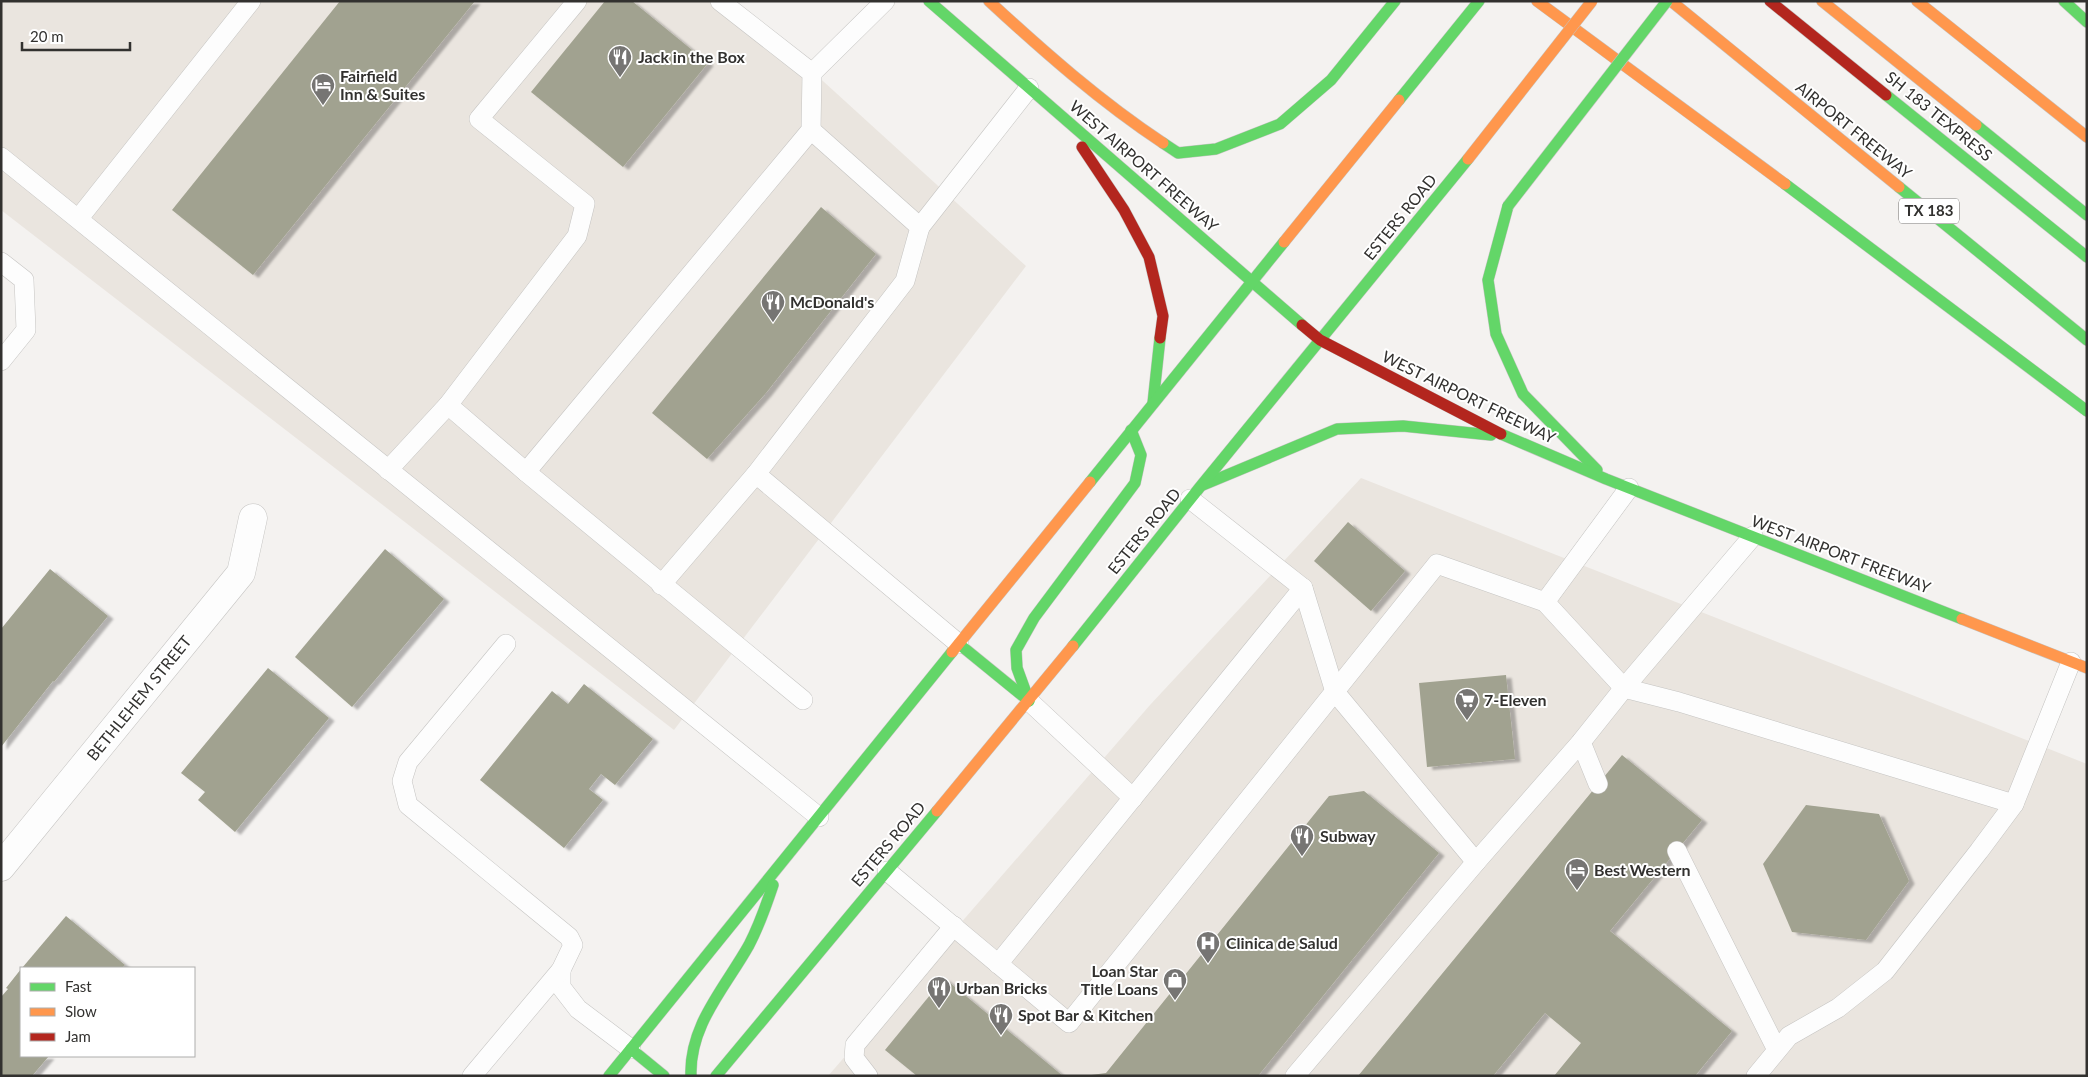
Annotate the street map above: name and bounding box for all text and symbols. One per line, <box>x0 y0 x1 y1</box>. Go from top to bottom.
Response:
scale bar <box>22 20 130 52</box>
text: 20 m <box>30 27 64 45</box>
restaurant icon: Jack in the Box <box>607 44 633 78</box>
place label: Jack in the Box <box>638 47 745 66</box>
place label: Fairfield Inn & Suites <box>340 66 425 103</box>
street label: SH 183 TEXPRESS <box>1882 67 1996 164</box>
hotel icon: Fairfield Inn & Suites <box>310 72 336 106</box>
street label: AIRPORT FREEWAY <box>1793 77 1916 182</box>
street label: WEST AIRPORT FREEWAY <box>1066 96 1222 235</box>
street label: ESTERS ROAD <box>1359 170 1440 263</box>
road number: TX 183 <box>1899 198 1959 224</box>
restaurant icon: McDonald's <box>760 289 786 323</box>
place label: McDonald's <box>790 292 874 311</box>
street label: WEST AIRPORT FREEWAY <box>1379 346 1559 447</box>
street label: ESTERS ROAD <box>1103 484 1184 577</box>
street label: WEST AIRPORT FREEWAY <box>1749 511 1934 597</box>
street label: BETHLEHEM STREET <box>82 631 195 764</box>
supermarket icon: 7-Eleven <box>1454 687 1480 721</box>
place label: 7-Eleven <box>1484 690 1547 709</box>
street label: ESTERS ROAD <box>847 797 929 890</box>
restaurant icon: Subway <box>1289 823 1315 857</box>
place label: Subway <box>1320 826 1376 845</box>
hotel icon: Best Western <box>1564 857 1590 891</box>
place label: Best Western <box>1594 860 1691 879</box>
hospital icon: Clinica de Salud <box>1195 930 1221 964</box>
place label: Clinica de Salud <box>1226 933 1338 952</box>
place label: Loan Star Title Loans <box>1081 961 1158 998</box>
legend <box>20 967 195 1057</box>
shop icon: Loan Star Title Loans <box>1162 967 1188 1001</box>
restaurant icon: Urban Bricks <box>926 975 952 1009</box>
text: Fast <box>65 977 92 995</box>
place label: Urban Bricks <box>956 978 1047 997</box>
text: Slow <box>65 1002 97 1020</box>
restaurant icon: Spot Bar & Kitchen <box>988 1002 1014 1036</box>
place label: Spot Bar & Kitchen <box>1018 1005 1153 1024</box>
text: Jam <box>65 1027 91 1045</box>

